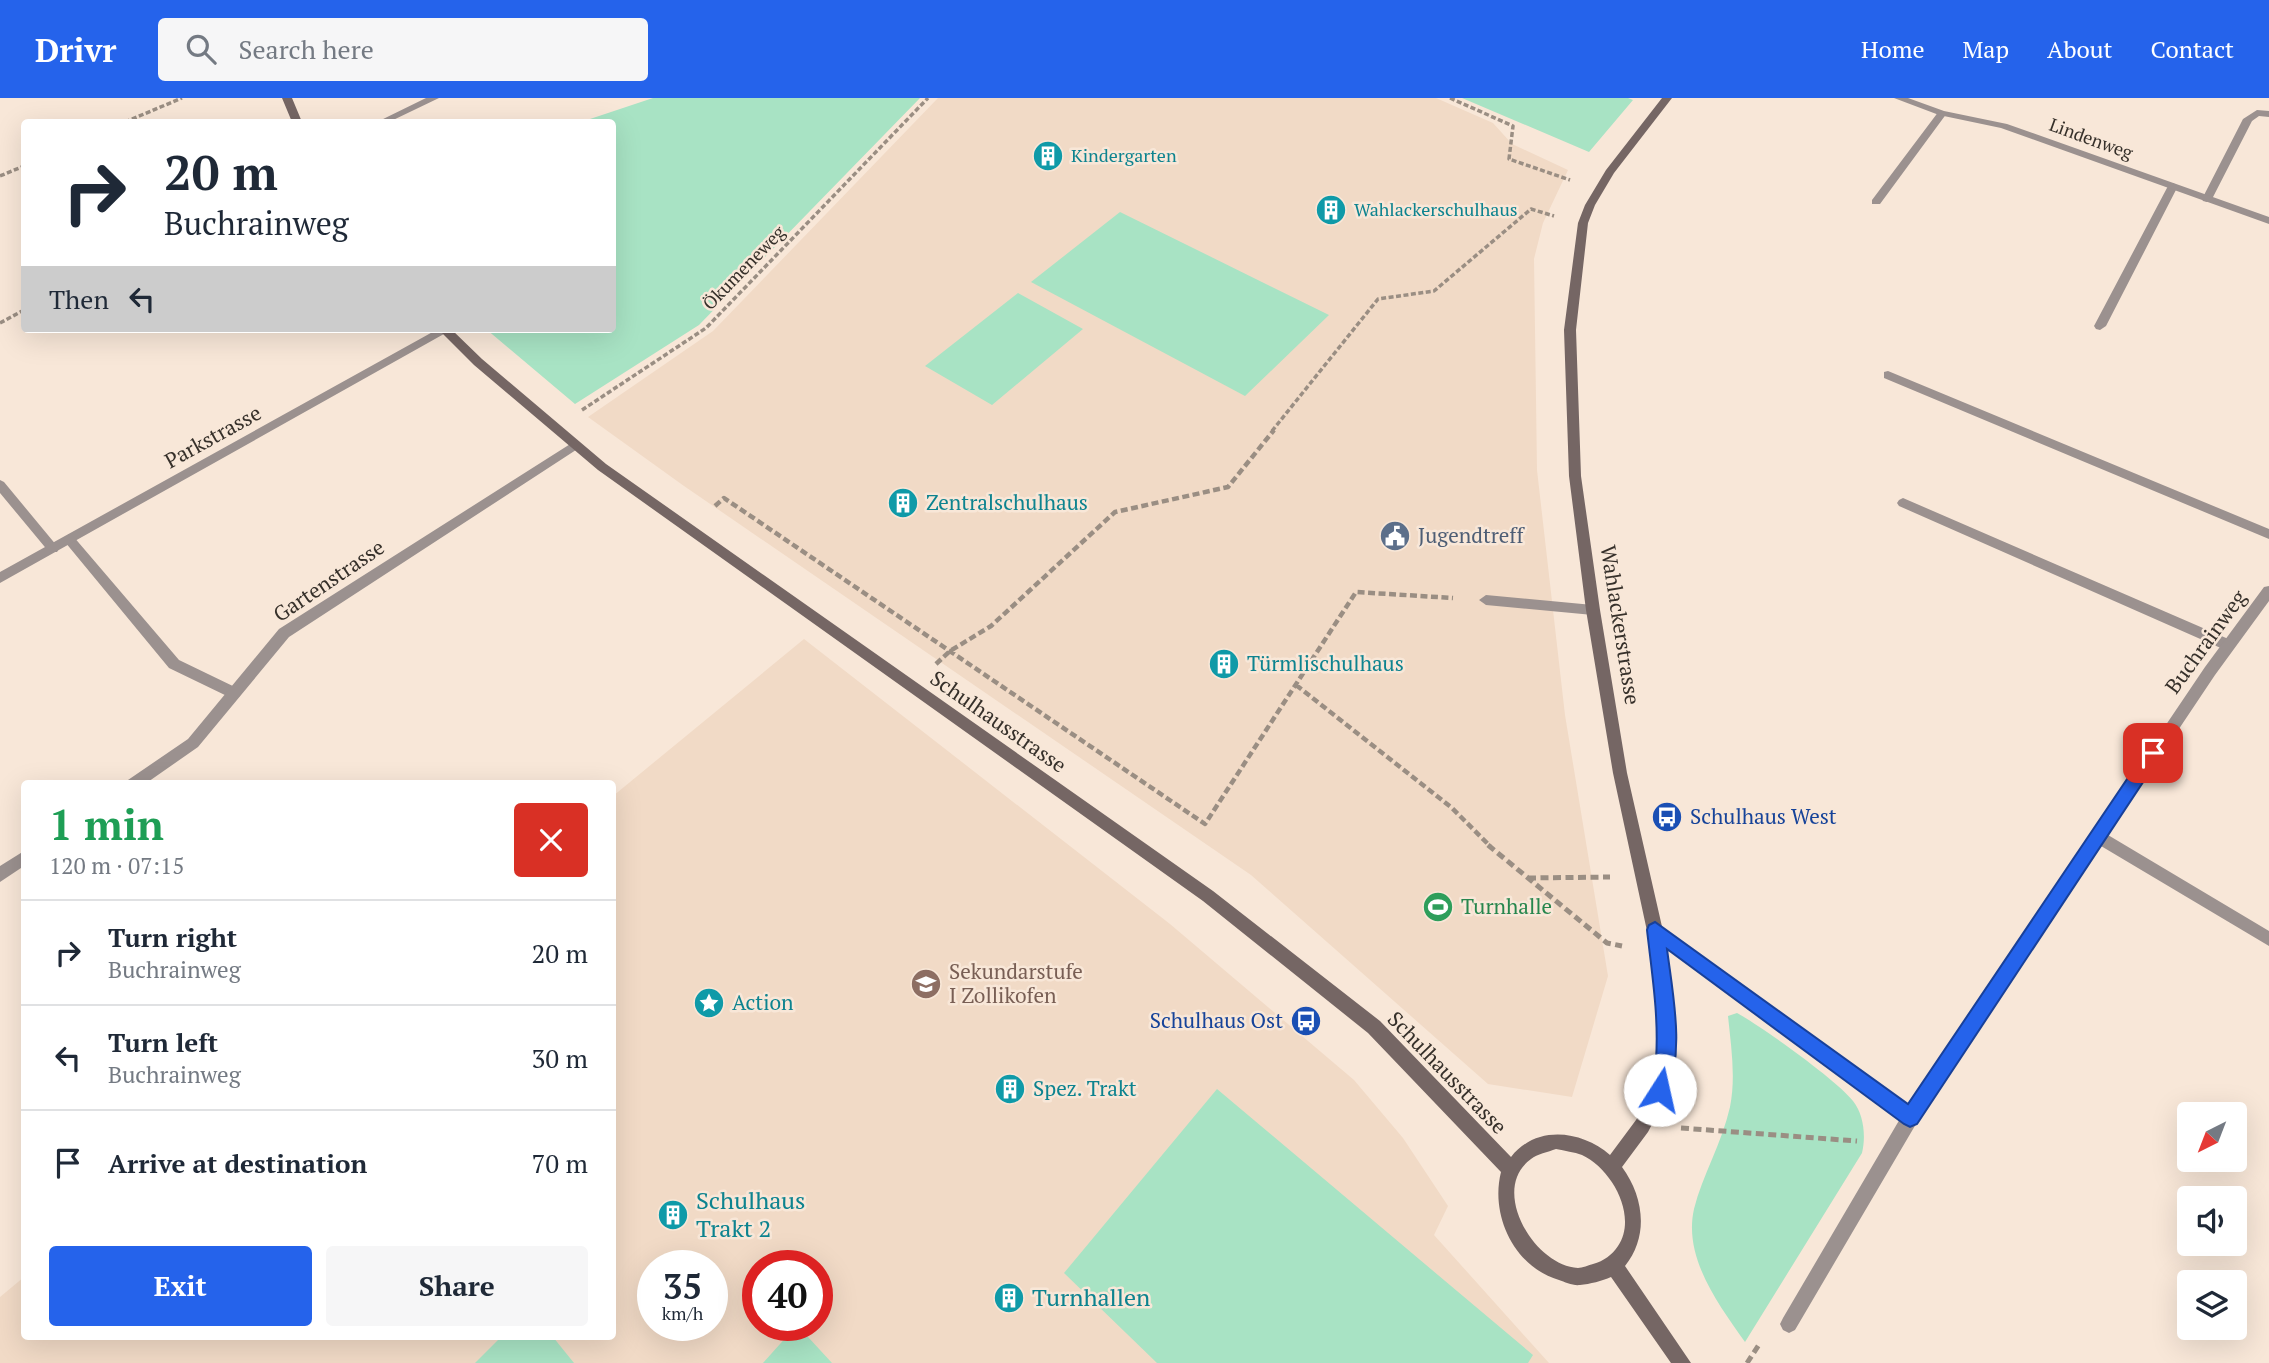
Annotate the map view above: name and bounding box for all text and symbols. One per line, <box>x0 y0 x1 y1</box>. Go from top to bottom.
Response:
search box <box>158 18 648 81</box>
text: Drivr <box>35 28 116 71</box>
icon: search <box>182 30 220 68</box>
text: Search here <box>238 32 374 66</box>
text: Home <box>1861 33 1925 65</box>
text: Map <box>1963 33 2009 65</box>
text: About <box>2047 33 2113 65</box>
text: Contact <box>2151 33 2234 65</box>
street label: Lindenweg <box>2046 112 2137 164</box>
text: 20 m <box>164 139 278 204</box>
building icon: Kindergarten <box>1031 139 1065 173</box>
place label: Kindergarten <box>1071 143 1177 167</box>
icon: right <box>49 147 140 238</box>
building icon: Wahlackerschulhaus <box>1314 193 1348 227</box>
place label: Wahlackerschulhaus <box>1354 197 1518 221</box>
text: Buchrainweg <box>164 202 349 244</box>
street label: Ökumeneweg <box>697 220 790 315</box>
icon: left <box>123 280 161 318</box>
text: Then <box>49 282 109 316</box>
street label: Parkstrasse <box>159 398 266 474</box>
building icon: Zentralschulhaus <box>886 486 920 520</box>
place label: Zentralschulhaus <box>926 488 1088 516</box>
public building icon: Jugendtreff <box>1378 519 1412 553</box>
place label: Jugendtreff <box>1418 521 1526 549</box>
street label: Gartenstrasse <box>267 533 389 628</box>
street label: Wahlackerstrasse <box>1595 543 1647 707</box>
street label: Buchrainweg <box>2158 583 2253 699</box>
building icon: Türmlischulhaus <box>1207 647 1241 681</box>
place label: Türmlischulhaus <box>1247 649 1404 677</box>
street label: Schulhausstrasse <box>925 664 1072 779</box>
pin <box>2123 723 2183 783</box>
icon: arrive <box>2134 734 2172 772</box>
text: 1 min <box>49 796 164 852</box>
bus stop icon: Schulhaus West <box>1650 800 1684 834</box>
place label: Schulhaus West <box>1690 802 1837 830</box>
button: close <box>514 803 588 877</box>
text: 120 m · 07:15 <box>49 850 184 881</box>
sports icon: Turnhalle <box>1421 890 1455 924</box>
place label: Turnhalle <box>1461 892 1552 920</box>
text: Turn right <box>108 920 237 954</box>
icon: right <box>49 934 87 972</box>
text: 20 m <box>532 936 588 970</box>
text: Buchrainweg <box>108 954 241 985</box>
place label: Sekundarstufe I Zollikofen <box>949 957 1083 1009</box>
school or university icon: Sekundarstufe I Zollikofen <box>909 967 943 1001</box>
place icon: Action <box>692 986 726 1020</box>
place label: Action <box>732 988 794 1016</box>
bus stop icon: Schulhaus Ost <box>1289 1004 1323 1038</box>
street label: Schulhausstrasse <box>1382 1005 1513 1140</box>
place label: Schulhaus Ost <box>1150 1006 1283 1034</box>
text: Turn left <box>108 1025 218 1059</box>
icon: left <box>49 1039 87 1077</box>
text: 30 m <box>532 1041 588 1075</box>
position arrow <box>1623 1053 1697 1127</box>
text: Buchrainweg <box>108 1059 241 1090</box>
building icon: Spez. Trakt <box>993 1072 1027 1106</box>
place label: Spez. Trakt <box>1033 1074 1137 1102</box>
north arrow <box>2177 1102 2247 1172</box>
map controls <box>2177 1102 2247 1340</box>
icon: arrive <box>49 1144 87 1182</box>
text: Arrive at destination <box>108 1146 367 1180</box>
text: 70 m <box>532 1146 588 1180</box>
place label: Schulhaus Trakt 2 <box>696 1184 806 1244</box>
button: sound <box>2177 1186 2247 1256</box>
building icon: Schulhaus Trakt 2 <box>656 1198 690 1232</box>
button: Exit <box>49 1246 312 1326</box>
button: Share <box>326 1246 588 1326</box>
speed limit sign: 40 <box>742 1250 833 1341</box>
text: 35 <box>663 1263 702 1309</box>
button: layers <box>2177 1270 2247 1340</box>
building icon: Turnhallen <box>992 1281 1026 1315</box>
place label: Turnhallen <box>1032 1281 1150 1313</box>
text: km/h <box>662 1301 703 1325</box>

